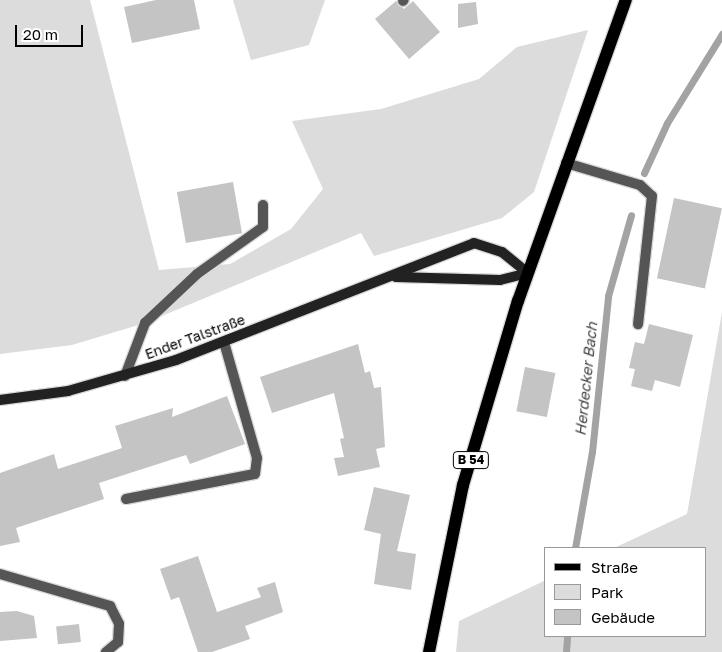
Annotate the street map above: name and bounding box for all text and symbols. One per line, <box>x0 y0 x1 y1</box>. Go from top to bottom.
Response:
scale bar <box>18 15 85 47</box>
text: 20 m <box>23 25 58 43</box>
street label: Ender Talstraße <box>143 311 247 363</box>
water label: Herdecker Bach <box>571 321 601 437</box>
road number: B 54 <box>452 450 490 470</box>
legend <box>544 547 707 637</box>
text: Straße <box>591 558 638 576</box>
text: Park <box>591 583 623 601</box>
text: Gebäude <box>591 608 655 626</box>

